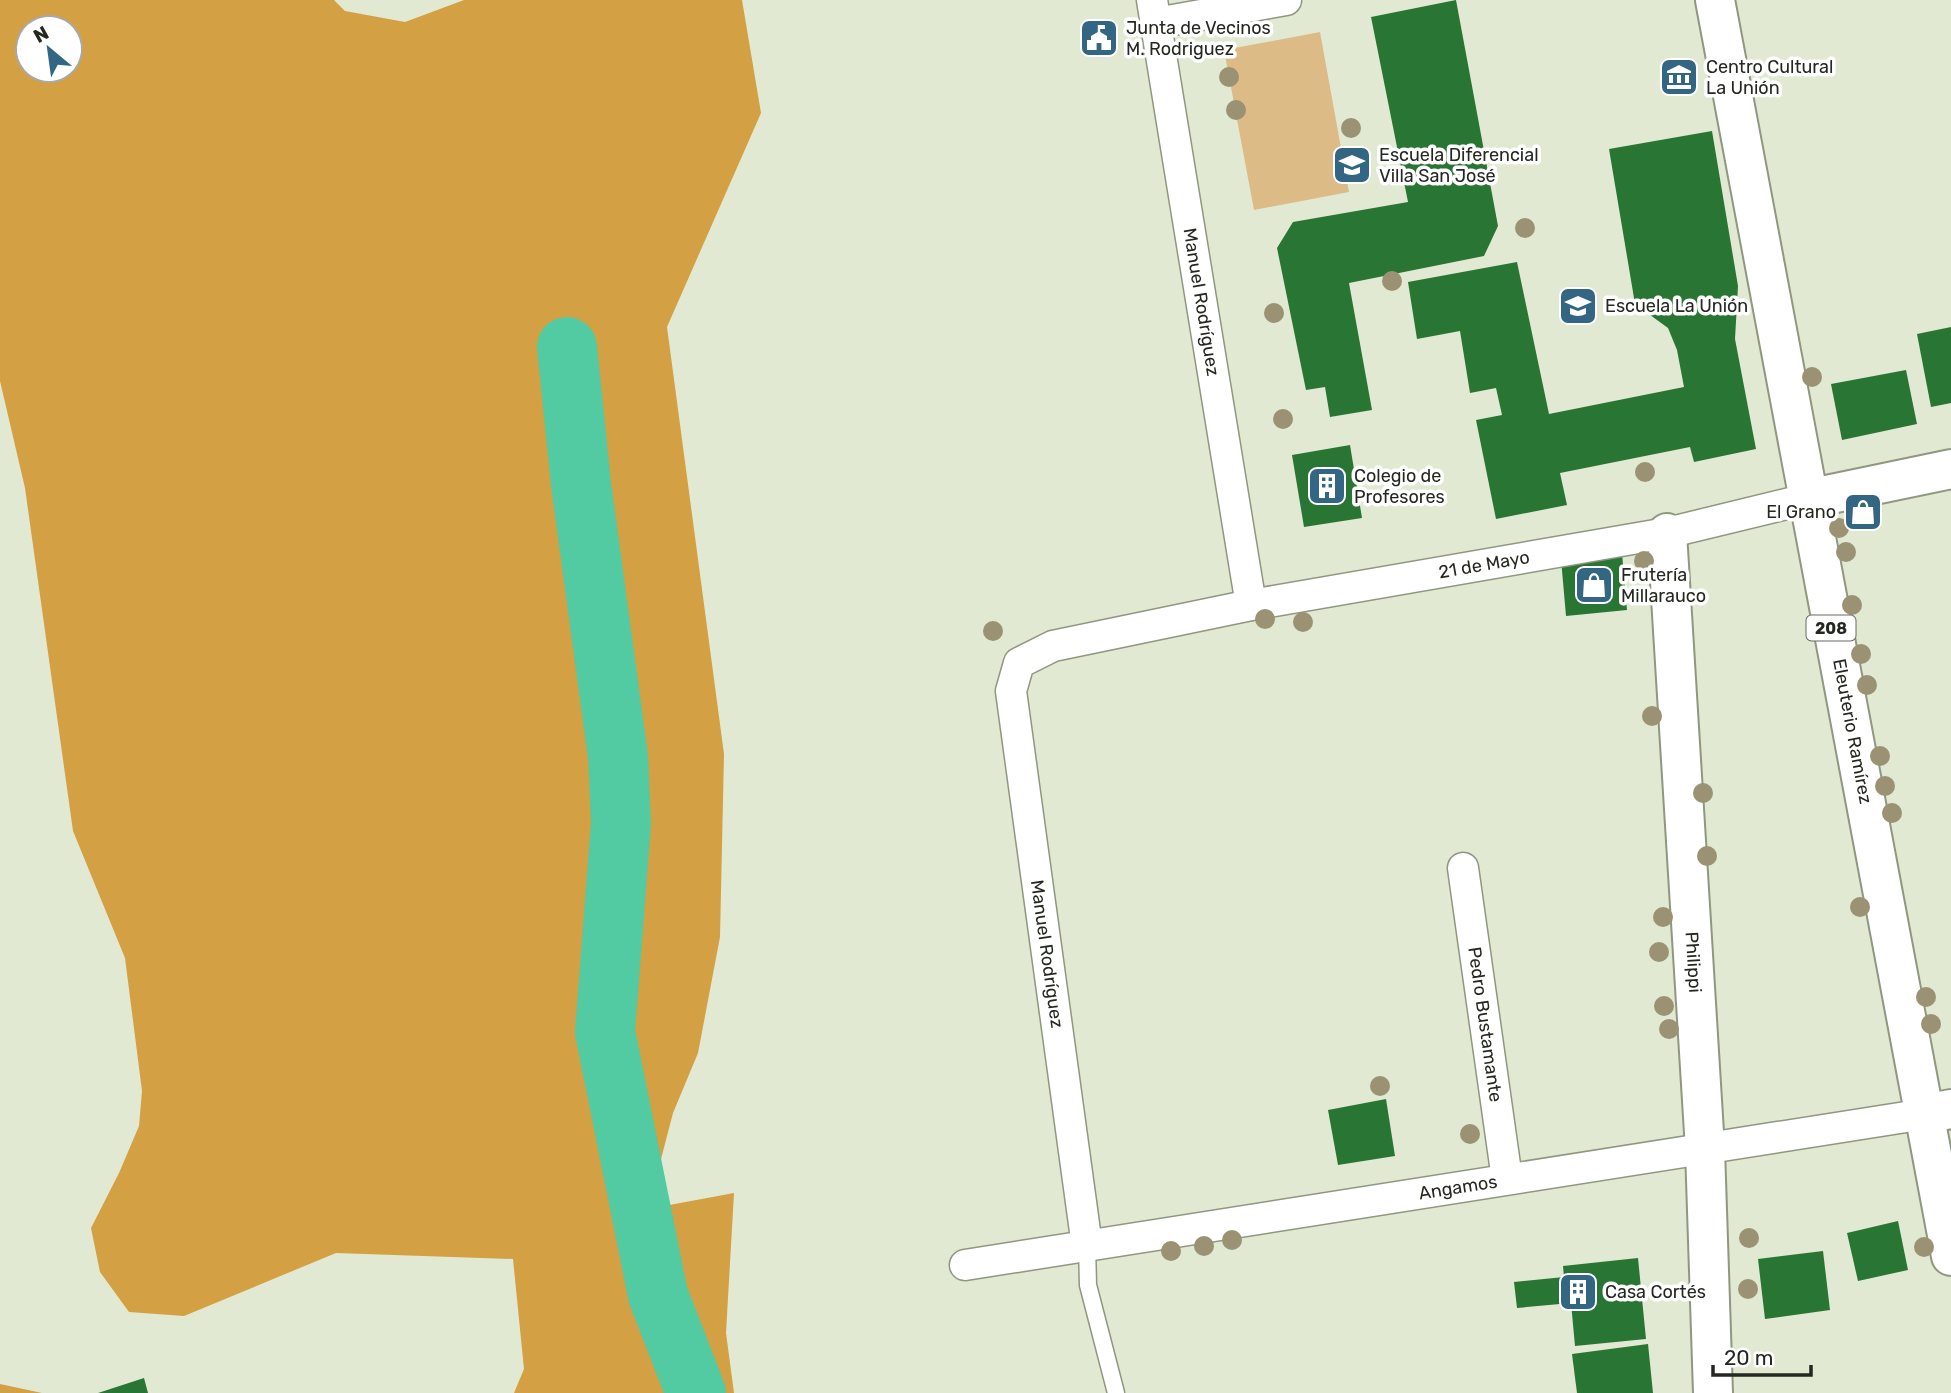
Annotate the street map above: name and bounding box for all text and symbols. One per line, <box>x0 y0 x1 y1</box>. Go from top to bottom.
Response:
north arrow <box>14 14 84 84</box>
public building icon: Junta de Vecinos M. Rodriguez <box>1078 17 1120 59</box>
place label: Junta de Vecinos M. Rodriguez <box>1126 17 1271 60</box>
text: N <box>29 21 53 48</box>
museum icon: Centro Cultural La Unión <box>1658 56 1700 98</box>
place label: Centro Cultural La Unión <box>1706 56 1833 99</box>
school or university icon: Escuela Diferencial Villa San José <box>1331 144 1373 186</box>
place label: Escuela Diferencial Villa San José <box>1379 144 1539 187</box>
street label: Manuel Rodríguez <box>1178 226 1224 378</box>
school or university icon: Escuela La Unión <box>1557 285 1599 327</box>
place label: Escuela La Unión <box>1605 295 1748 317</box>
building icon: Colegio de Profesores <box>1306 465 1348 507</box>
place label: Colegio de Profesores <box>1354 465 1445 508</box>
shop icon: El Grano <box>1842 491 1884 533</box>
place label: El Grano <box>1766 501 1836 523</box>
street label: 21 de Mayo <box>1437 546 1531 583</box>
shop icon: Frutería Millarauco <box>1573 564 1615 606</box>
place label: Frutería Millarauco <box>1621 564 1706 607</box>
road number: 208 <box>1806 615 1856 640</box>
street label: Eleuterio Ramírez <box>1828 657 1877 806</box>
street label: Manuel Rodríguez <box>1026 878 1068 1030</box>
street label: Philippi <box>1681 931 1706 994</box>
street label: Pedro Bustamante <box>1463 945 1507 1104</box>
street label: Angamos <box>1417 1170 1499 1204</box>
building icon: Casa Cortés <box>1557 1271 1599 1313</box>
place label: Casa Cortés <box>1605 1281 1706 1303</box>
scale bar <box>1713 1334 1811 1378</box>
text: 20 m <box>1724 1345 1773 1370</box>

